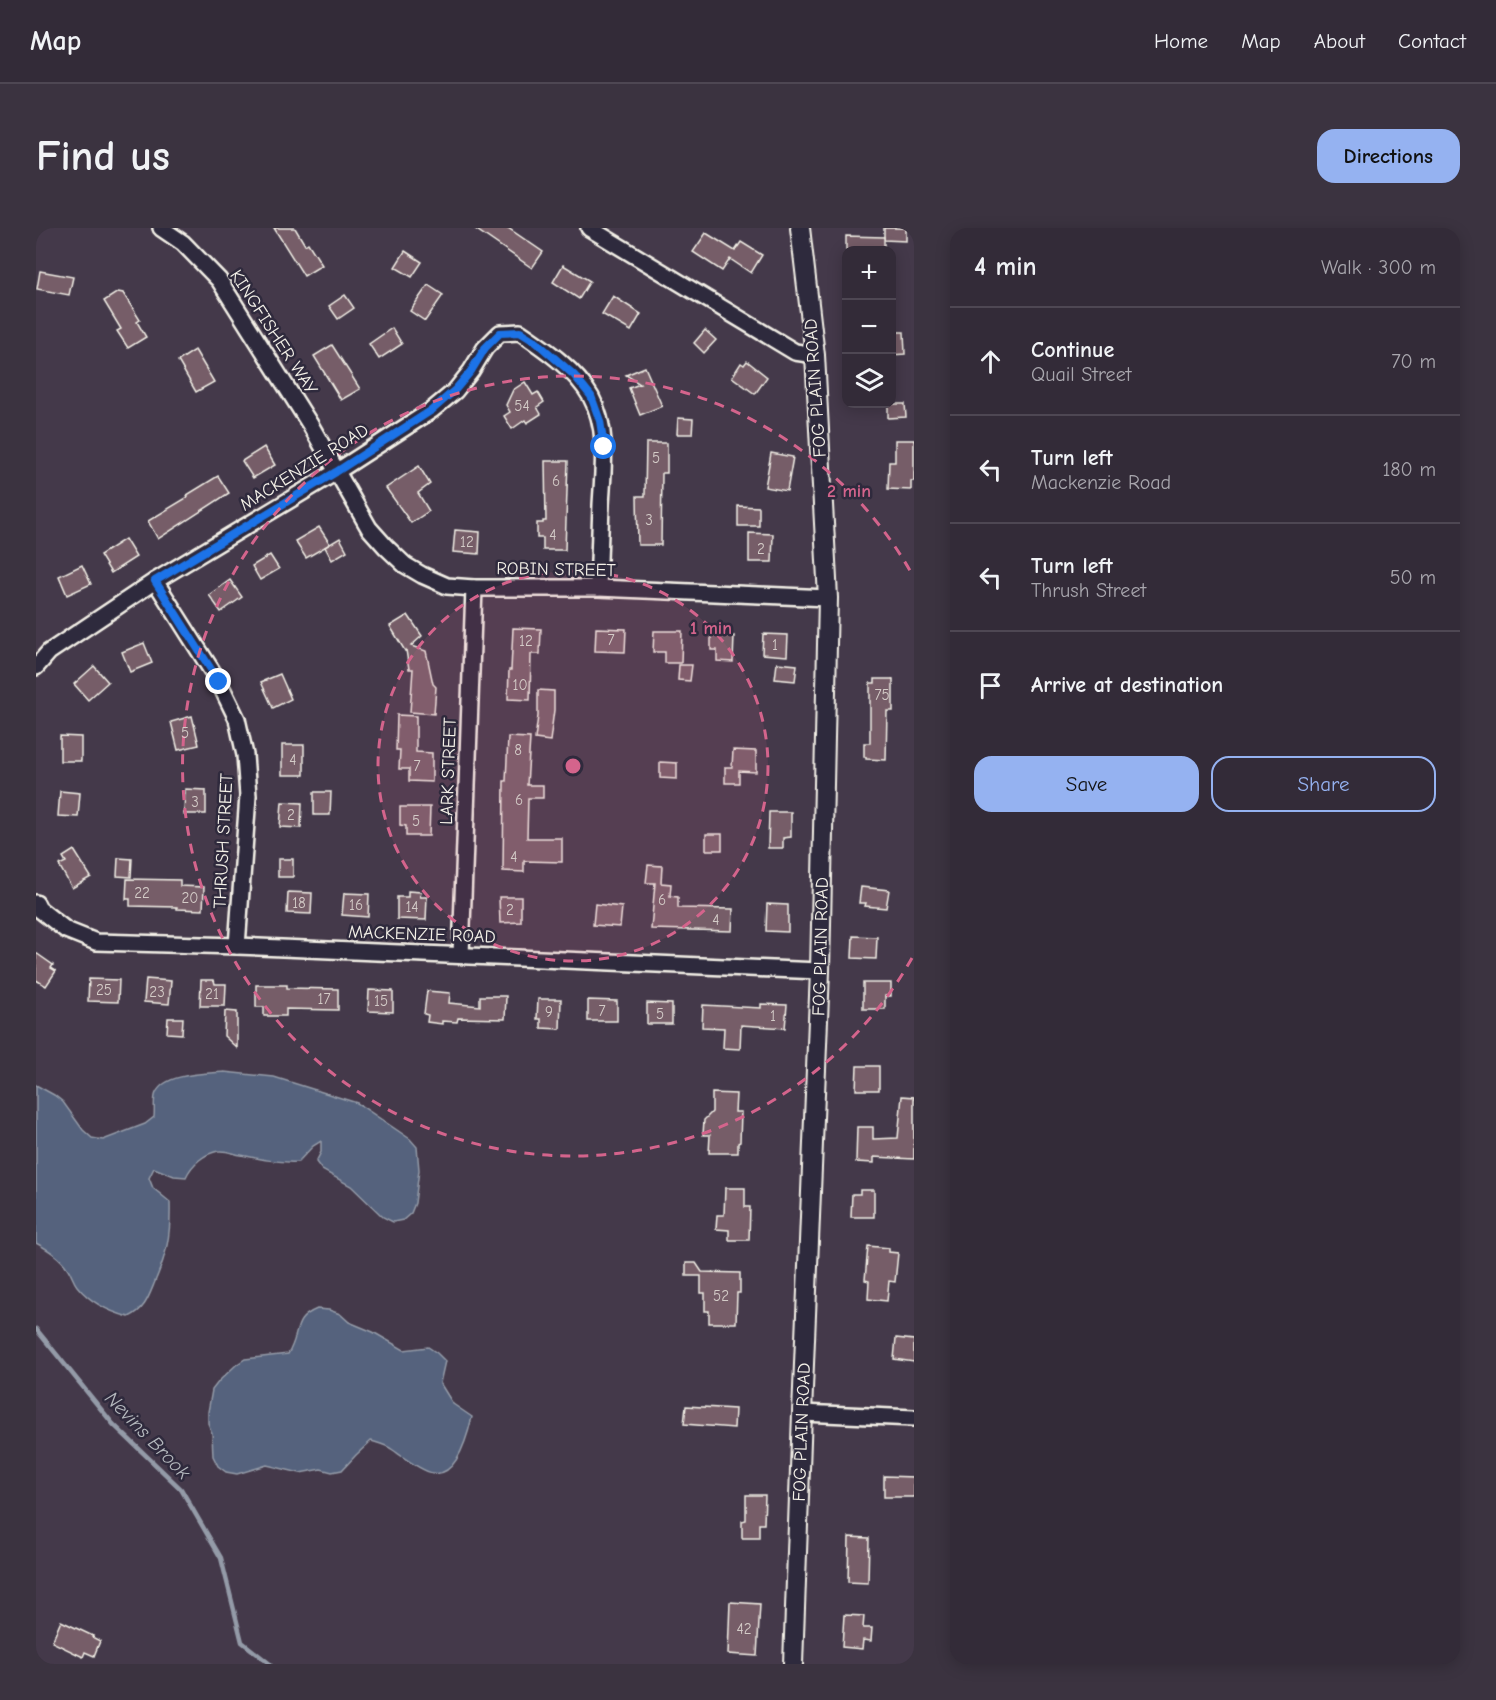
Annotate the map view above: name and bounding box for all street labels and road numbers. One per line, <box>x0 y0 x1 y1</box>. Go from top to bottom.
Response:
street label: KINGFISHER WAY <box>225 266 322 399</box>
street label: FOG PLAIN ROAD <box>800 318 831 458</box>
street label: MACKENZIE ROAD <box>236 419 372 515</box>
street label: ROBIN STREET <box>496 558 617 581</box>
street label: LARK STREET <box>436 716 461 825</box>
street label: THRUSH STREET <box>209 772 238 909</box>
street label: FOG PLAIN ROAD <box>808 877 833 1016</box>
street label: MACKENZIE ROAD <box>348 921 496 948</box>
street label: FOG PLAIN ROAD <box>789 1362 815 1502</box>

